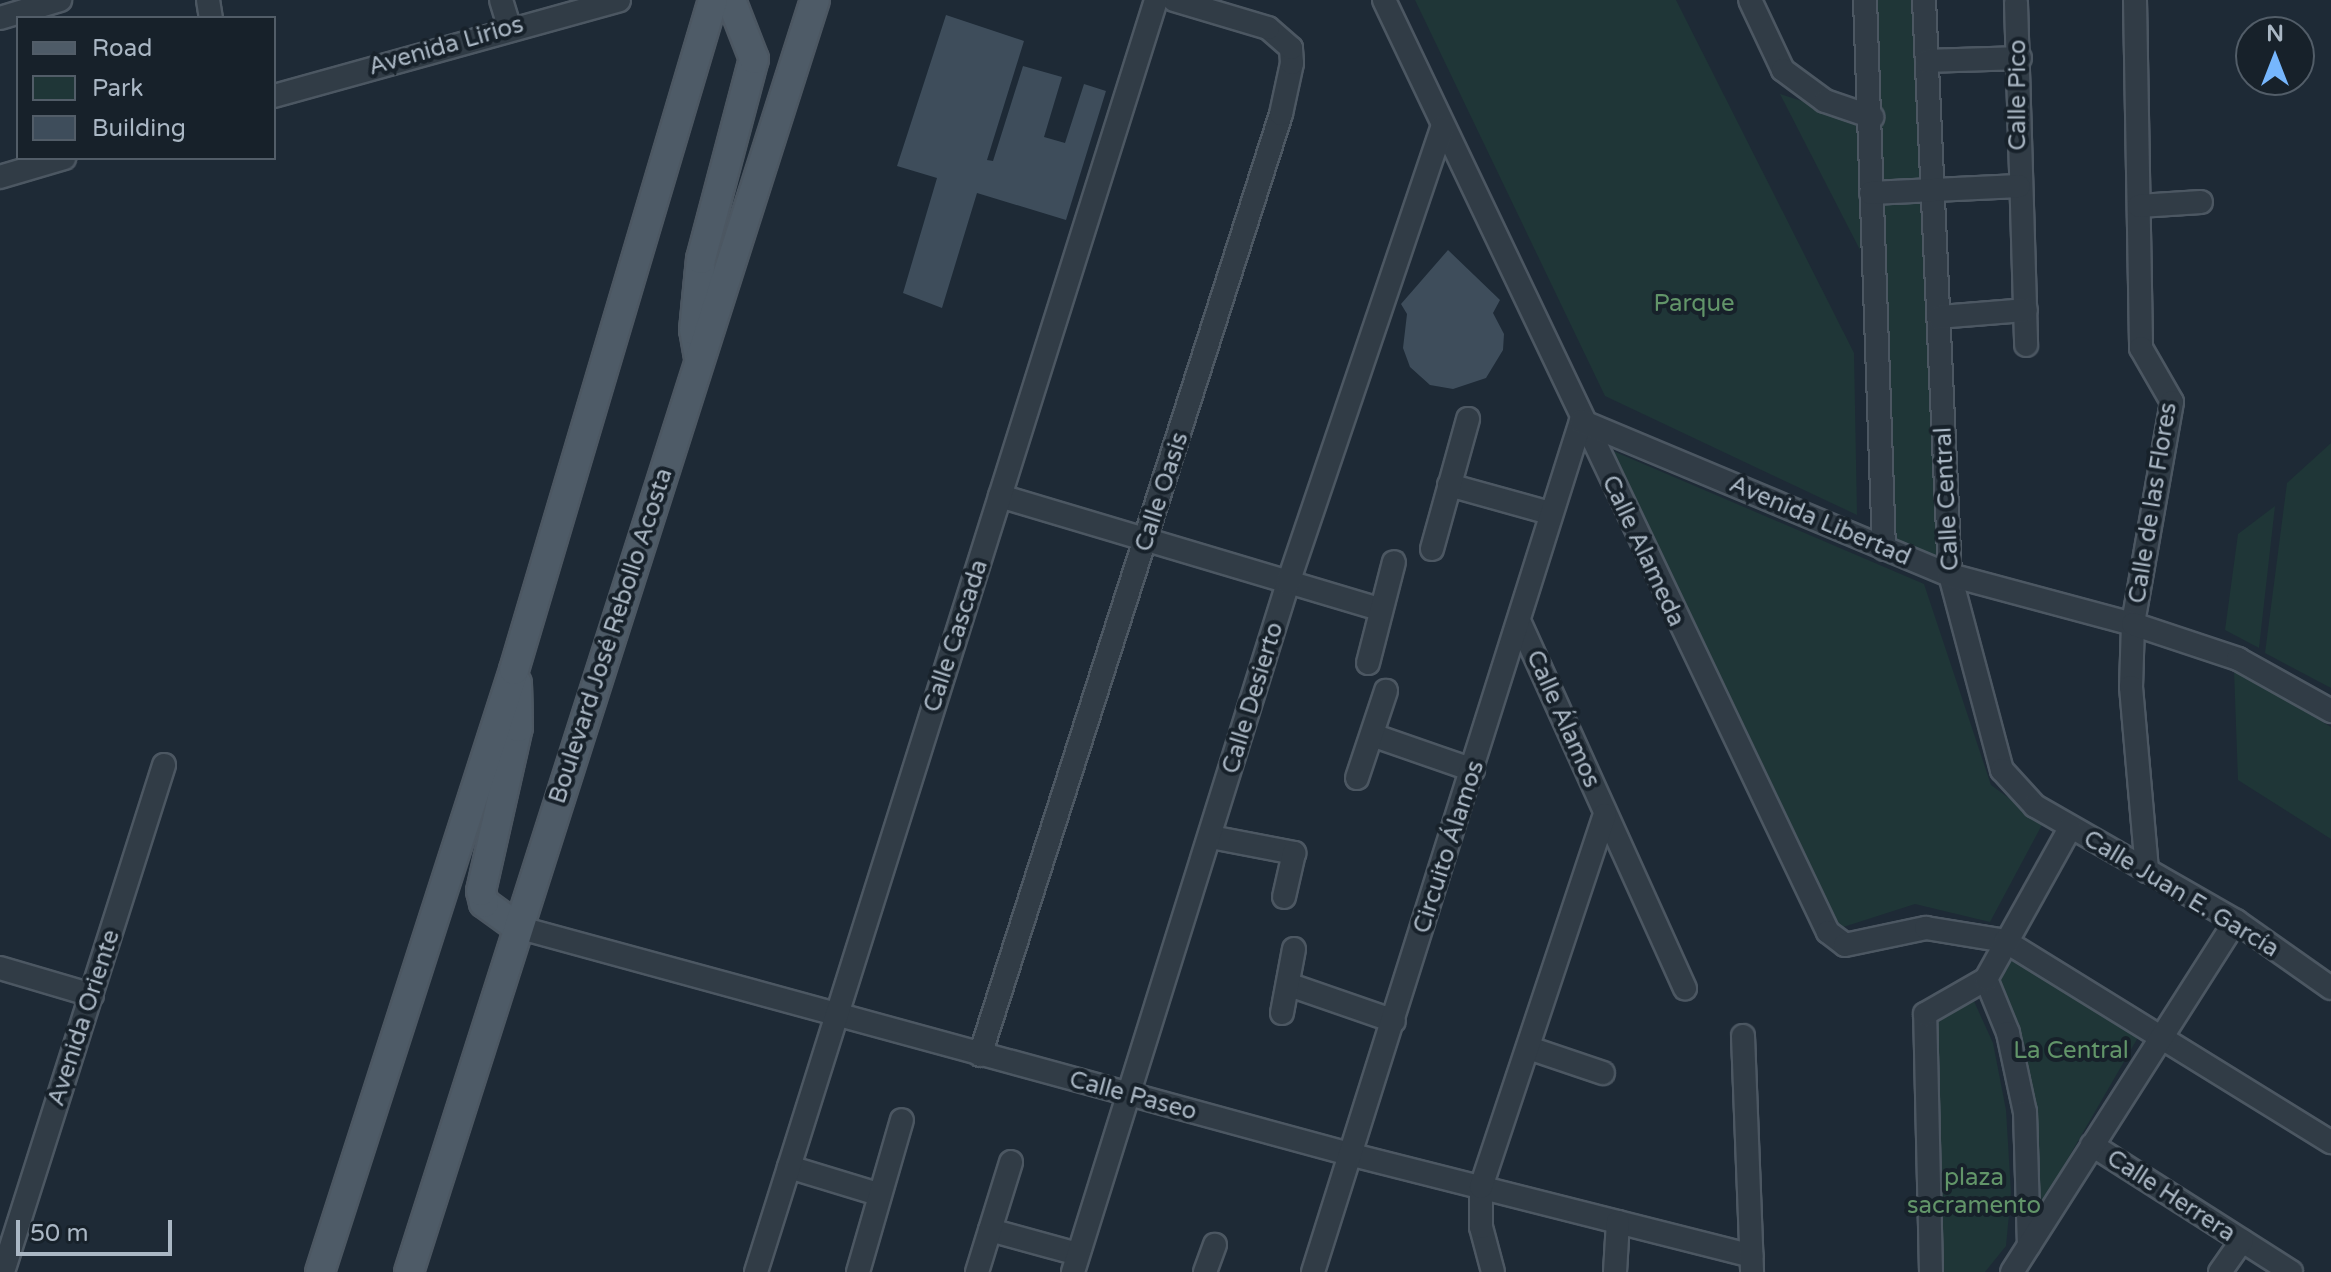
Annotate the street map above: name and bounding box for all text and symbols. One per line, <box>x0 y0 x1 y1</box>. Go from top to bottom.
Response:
street label: Avenida Lirios <box>365 10 527 82</box>
legend <box>16 16 276 160</box>
north arrow <box>2235 16 2315 96</box>
text: N <box>2266 21 2284 47</box>
text: Road <box>92 34 152 63</box>
street label: Calle Pico <box>2004 39 2032 151</box>
text: Park <box>92 74 143 103</box>
text: Building <box>92 114 186 143</box>
park label: Parque <box>1653 290 1735 318</box>
street label: Calle de las Flores <box>2123 400 2183 606</box>
street label: Calle Central <box>1929 426 1965 572</box>
street label: Calle Oasis <box>1129 429 1195 555</box>
street label: Boulevard José Rebollo Acosta <box>543 465 679 807</box>
street label: Avenida Libertad <box>1725 470 1915 572</box>
street label: Calle Alameda <box>1595 471 1691 631</box>
street label: Calle Cascada <box>918 556 994 716</box>
street label: Calle Desierto <box>1216 619 1290 777</box>
street label: Calle Álamos <box>1520 646 1606 792</box>
street label: Circuito Álamos <box>1407 757 1491 937</box>
street label: Calle Juan E. García <box>2078 824 2284 964</box>
street label: Avenida Oriente <box>42 926 126 1110</box>
park label: La Central <box>2013 1037 2129 1065</box>
street label: Calle Paseo <box>1066 1065 1200 1127</box>
street label: Calle Herrera <box>2101 1144 2241 1248</box>
park label: plaza sacramento <box>1907 1164 2041 1220</box>
scale bar <box>20 1204 176 1254</box>
text: 50 m <box>30 1219 88 1248</box>

